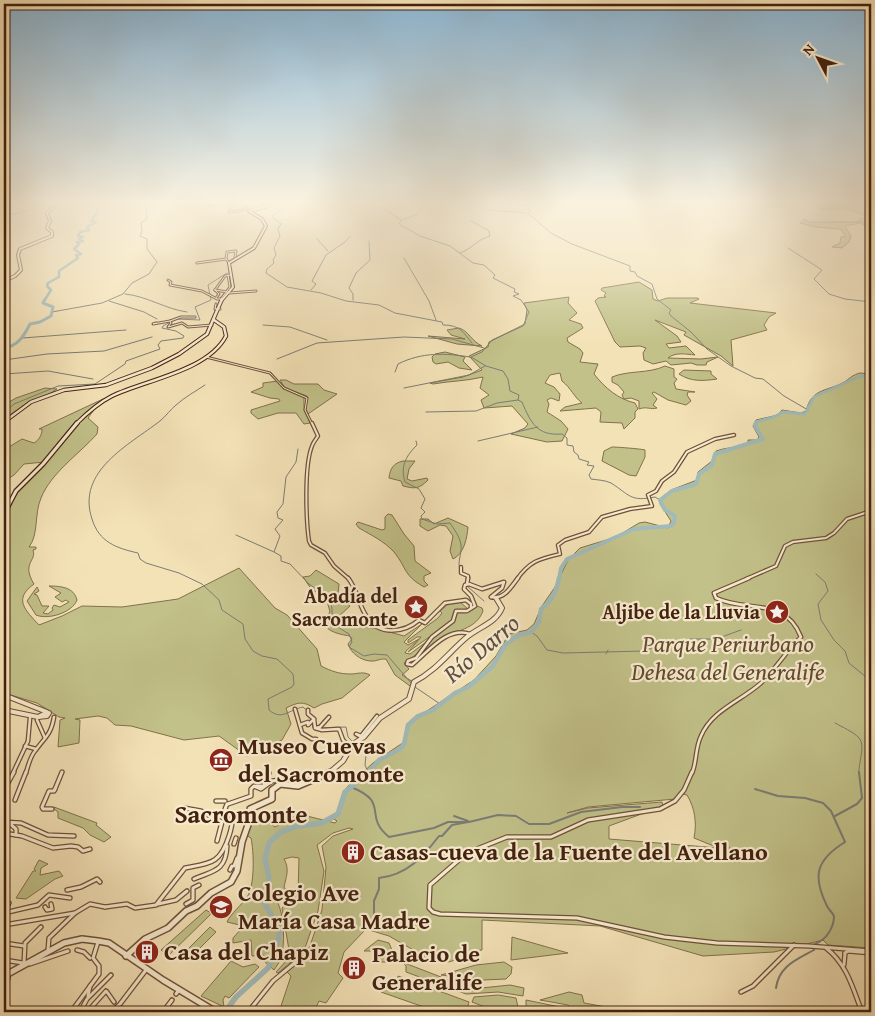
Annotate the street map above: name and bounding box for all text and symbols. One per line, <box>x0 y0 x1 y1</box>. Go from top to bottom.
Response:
north arrow <box>792 32 842 82</box>
text: N <box>798 39 819 60</box>
place label: Abadía del Sacromonte <box>291 581 398 633</box>
place icon: Abadía del Sacromonte <box>403 594 429 620</box>
place label: Aljibe de la Lluvia <box>602 597 761 626</box>
place icon: Aljibe de la Lluvia <box>764 599 790 625</box>
water label: Río Darro <box>434 605 527 691</box>
park label: Parque Periurbano Dehesa del Generalife <box>630 626 825 689</box>
place label: Museo Cuevas del Sacromonte <box>238 728 404 791</box>
museum icon: Museo Cuevas del Sacromonte <box>208 747 234 773</box>
district label: Sacromonte <box>174 796 308 832</box>
place label: Casas-cueva de la Fuente del Avellano <box>370 834 768 869</box>
building icon: Casas-cueva de la Fuente del Avellano <box>340 839 366 865</box>
place label: Colegio Ave María Casa Madre <box>238 875 430 938</box>
school or university icon: Colegio Ave María Casa Madre <box>208 894 234 920</box>
place label: Casa del Chapiz <box>164 934 329 969</box>
place label: Palacio de Generalife <box>372 936 483 999</box>
building icon: Casa del Chapiz <box>134 939 160 965</box>
building icon: Palacio de Generalife <box>341 955 367 981</box>

